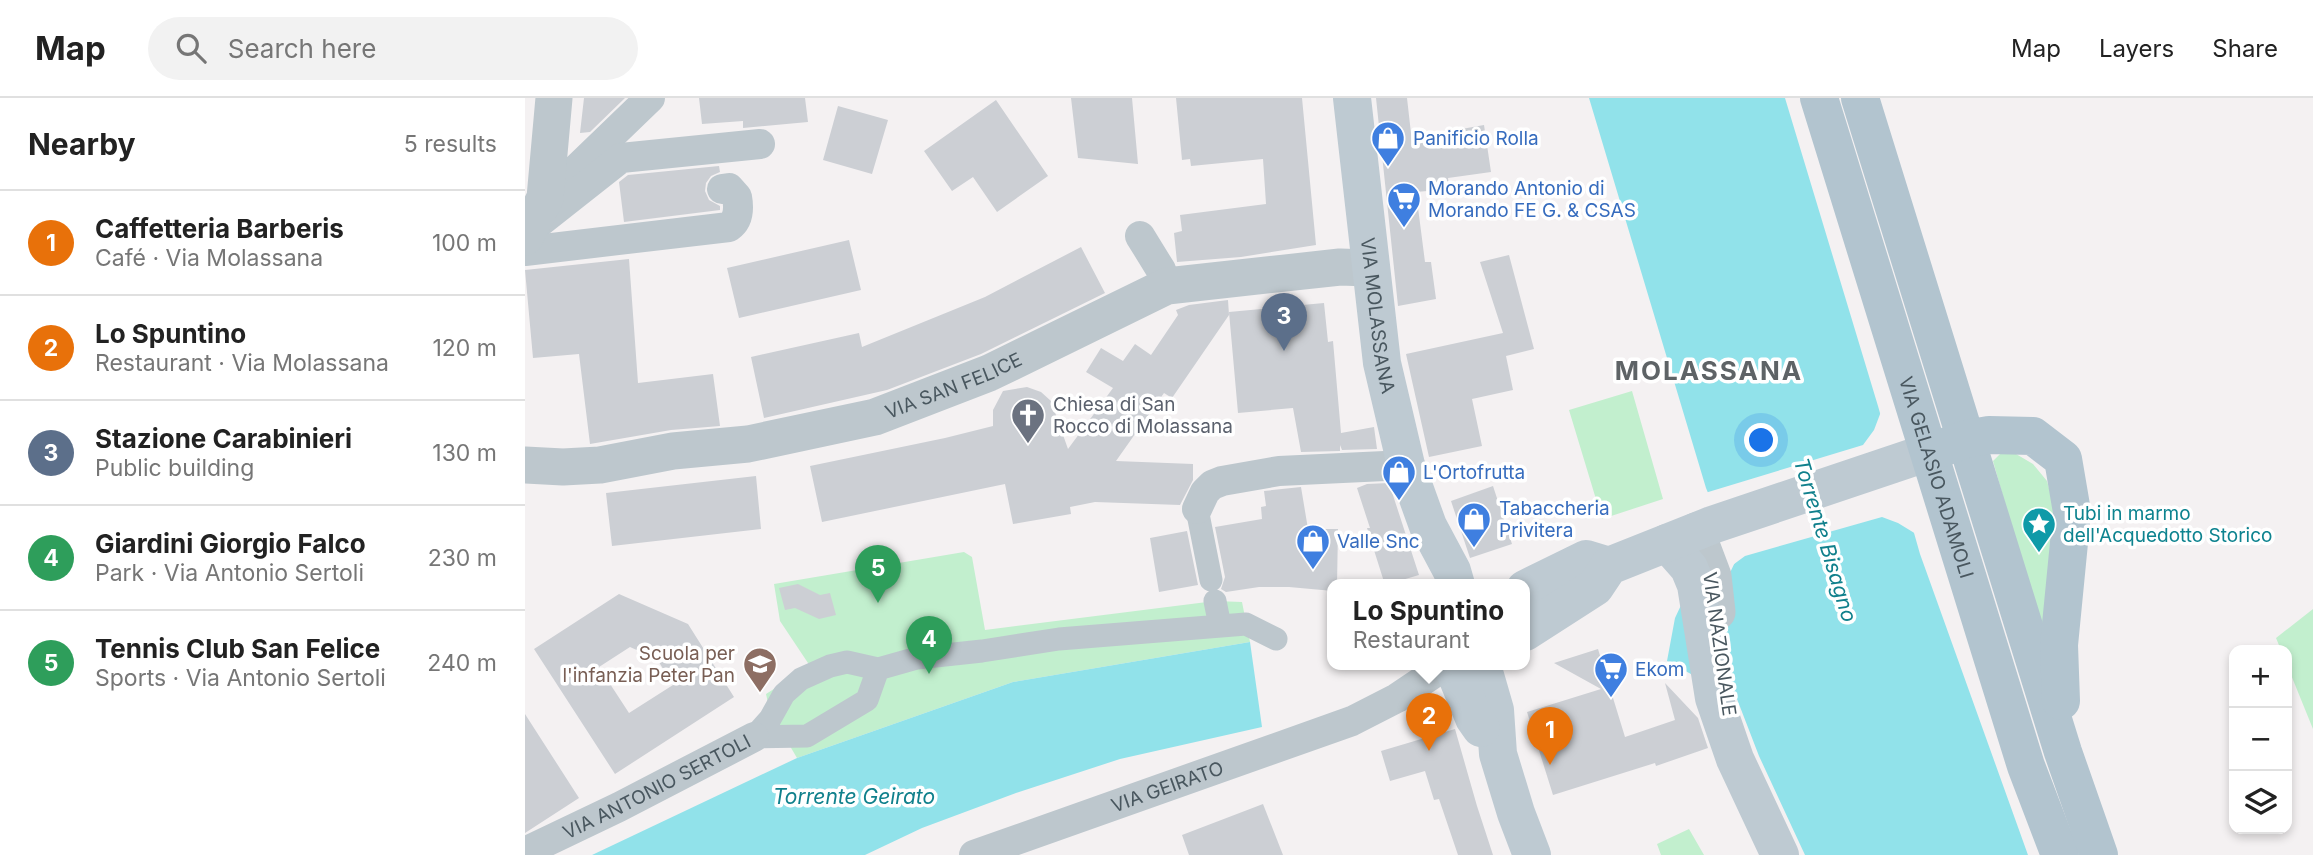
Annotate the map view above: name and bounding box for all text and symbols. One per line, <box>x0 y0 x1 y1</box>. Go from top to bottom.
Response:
search box <box>148 17 638 80</box>
text: Map <box>35 28 106 68</box>
icon: search <box>172 29 210 67</box>
text: Search here <box>228 33 376 64</box>
text: Map <box>2011 34 2061 63</box>
text: Layers <box>2099 34 2174 63</box>
text: Share <box>2212 34 2278 63</box>
shop icon: Panificio Rolla <box>1369 119 1407 168</box>
text: Nearby <box>28 126 136 162</box>
place label: Panificio Rolla <box>1413 127 1539 150</box>
text: 5 results <box>404 130 497 158</box>
place label: Morando Antonio di Morando FE G. & CSAS <box>1428 177 1636 222</box>
supermarket icon: Morando Antonio di Morando FE G. & CSAS <box>1385 180 1423 229</box>
text: Caffetteria Barberis <box>95 213 344 244</box>
text: 1 <box>46 229 56 257</box>
text: 100 m <box>432 229 497 257</box>
street label: VIA MOLASSANA <box>1356 236 1400 396</box>
text: Café · Via Molassana <box>95 244 323 272</box>
pin: 3 <box>1261 293 1307 351</box>
text: Lo Spuntino <box>95 318 246 349</box>
text: 2 <box>44 334 58 362</box>
text: 120 m <box>432 334 497 362</box>
street label: VIA SAN FELICE <box>882 348 1026 424</box>
text: Restaurant · Via Molassana <box>95 349 389 377</box>
district label: MOLASSANA <box>1615 355 1803 386</box>
street label: VIA GELASIO ADAMOLI <box>1894 374 1978 581</box>
place label: Chiesa di San Rocco di Molassana <box>1053 393 1233 438</box>
church icon: Chiesa di San Rocco di Molassana <box>1009 396 1047 445</box>
text: Stazione Carabinieri <box>95 423 352 454</box>
your location <box>1744 423 1778 457</box>
text: 3 <box>44 439 58 467</box>
text: 130 m <box>432 439 497 467</box>
shop icon: L'Ortofrutta <box>1380 453 1418 502</box>
text: Public building <box>95 454 254 482</box>
water label: Torrente Bisagno <box>1789 455 1862 625</box>
place label: L'Ortofrutta <box>1423 461 1525 484</box>
place label: Tabaccheria Privitera <box>1499 497 1610 542</box>
shop icon: Tabaccheria Privitera <box>1455 500 1493 549</box>
place label: Tubi in marmo dell'Acquedotto Storico <box>2063 502 2272 547</box>
place icon: Tubi in marmo dell'Acquedotto Storico <box>2020 505 2058 554</box>
shop icon: Valle Snc <box>1294 522 1332 571</box>
text: Giardini Giorgio Falco <box>95 528 366 559</box>
place label: Valle Snc <box>1337 530 1420 553</box>
text: 4 <box>43 544 59 572</box>
text: 230 m <box>428 544 497 572</box>
pin: 5 <box>855 545 901 603</box>
text: Park · Via Antonio Sertoli <box>95 559 364 587</box>
street label: VIA NAZIONALE <box>1698 571 1741 718</box>
popup <box>1327 579 1530 670</box>
text: Lo Spuntino <box>1353 595 1504 626</box>
pin: 4 <box>906 616 952 674</box>
text: Restaurant <box>1353 626 1470 654</box>
text: Tennis Club San Felice <box>95 633 380 664</box>
place label: Scuola per l'infanzia Peter Pan <box>562 642 735 687</box>
school or university icon: Scuola per l'infanzia Peter Pan <box>741 645 779 694</box>
map controls <box>2229 645 2292 834</box>
button: + <box>2229 645 2292 708</box>
text: 5 <box>44 649 58 677</box>
text: 240 m <box>427 649 497 677</box>
supermarket icon: Ekom <box>1592 650 1630 699</box>
place label: Ekom <box>1635 658 1684 681</box>
text: Sports · Via Antonio Sertoli <box>95 664 386 692</box>
pin: 2 <box>1406 693 1452 751</box>
pin: 1 <box>1527 707 1573 765</box>
button: − <box>2229 708 2292 771</box>
street label: VIA ANTONIO SERTOLI <box>559 730 755 844</box>
street label: VIA GEIRATO <box>1108 757 1227 817</box>
button: layers <box>2229 771 2292 834</box>
water label: Torrente Geirato <box>773 784 935 809</box>

